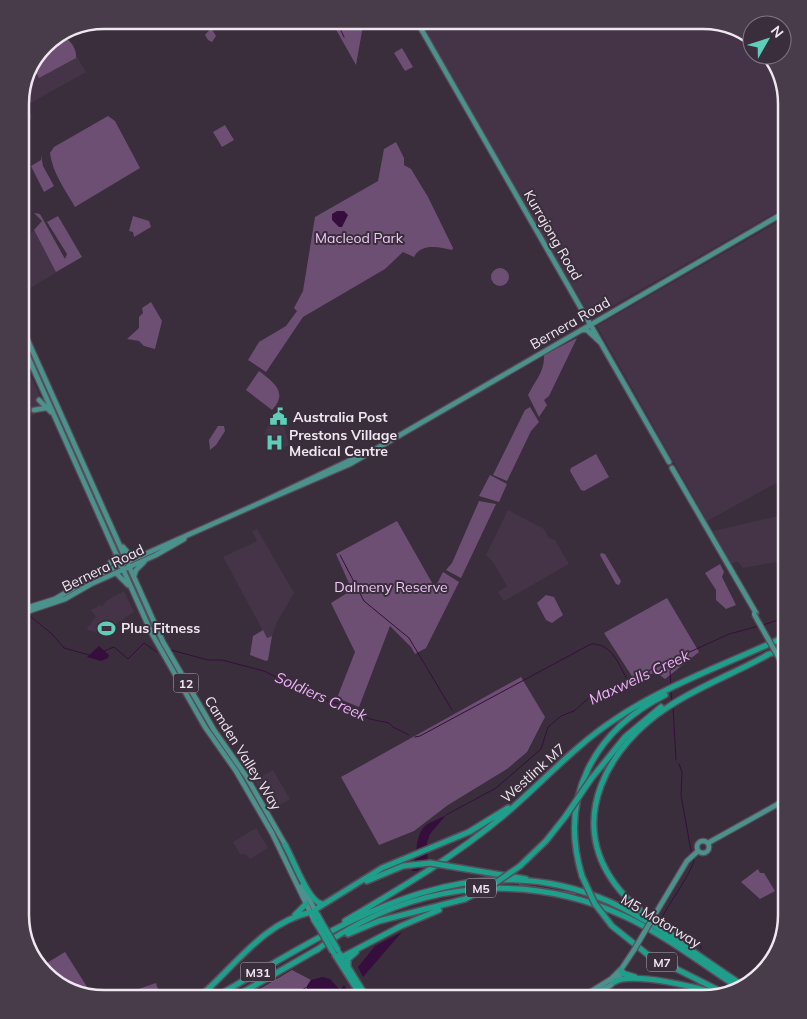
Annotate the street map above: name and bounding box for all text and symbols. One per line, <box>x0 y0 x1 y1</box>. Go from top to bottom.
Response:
north arrow <box>742 15 792 65</box>
text: N <box>767 22 787 42</box>
street label: Kurrajong Road <box>520 187 586 283</box>
park label: Macleod Park <box>315 229 404 247</box>
street label: Bernera Road <box>527 293 613 353</box>
public building icon: Australia Post <box>269 407 289 427</box>
place label: Australia Post <box>293 408 388 426</box>
place label: Prestons Village Medical Centre <box>289 426 397 460</box>
hospital icon: Prestons Village Medical Centre <box>265 433 285 453</box>
street label: Bernera Road <box>59 540 147 596</box>
park label: Dalmeny Reserve <box>334 578 448 596</box>
sports icon: Plus Fitness <box>97 618 117 638</box>
place label: Plus Fitness <box>121 619 200 637</box>
water label: Maxwells Creek <box>586 645 694 709</box>
water label: Soldiers Creek <box>272 667 371 725</box>
road number: 12 <box>174 674 198 692</box>
street label: Camden Valley Way <box>201 693 286 814</box>
street label: Westlink M7 <box>497 739 569 807</box>
road number: M5 <box>466 878 496 898</box>
street label: M5 Motorway <box>618 890 705 952</box>
road number: M7 <box>647 952 677 972</box>
road number: M31 <box>240 962 276 982</box>

